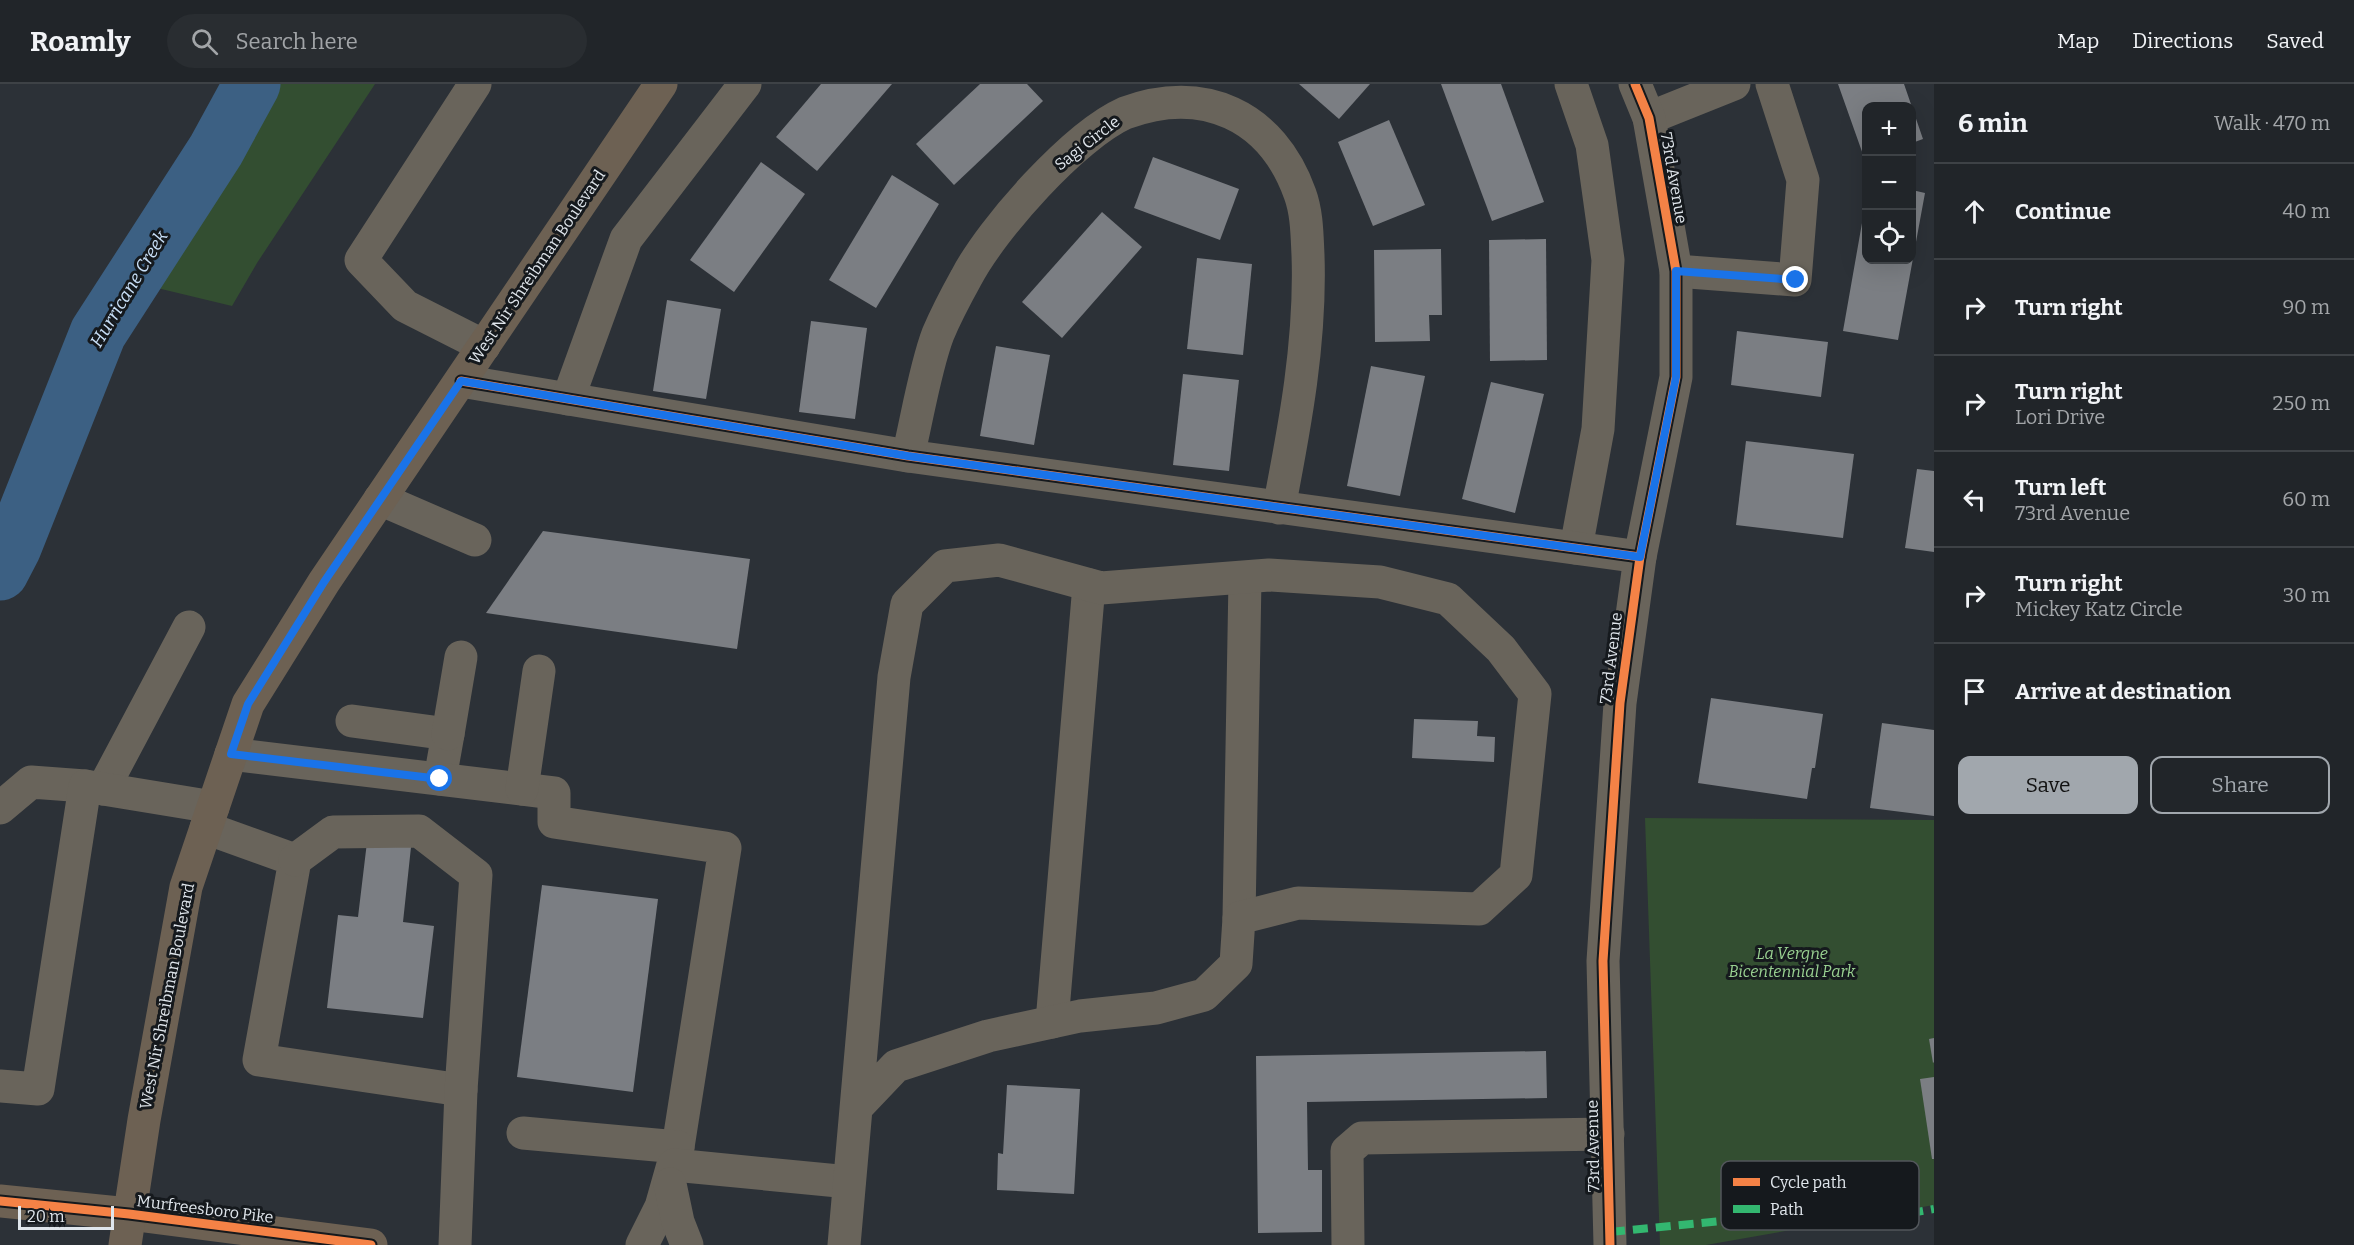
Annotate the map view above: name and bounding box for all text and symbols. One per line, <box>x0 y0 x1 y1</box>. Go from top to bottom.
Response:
search box <box>167 14 587 68</box>
text: Roamly <box>30 25 131 58</box>
icon: search <box>188 25 221 58</box>
text: Search here <box>236 28 358 55</box>
text: Map <box>2057 28 2099 54</box>
text: Directions <box>2132 28 2233 54</box>
text: Saved <box>2266 28 2324 54</box>
map controls <box>1862 102 1916 264</box>
button: + <box>1862 102 1916 156</box>
text: 6 min <box>1958 108 2028 139</box>
text: Walk · 470 m <box>2214 111 2330 135</box>
street label: Sagi Circle <box>1051 112 1123 174</box>
street label: 73rd Avenue <box>1657 131 1691 225</box>
button: − <box>1862 156 1916 210</box>
street label: West Nir Shreibman Boulevard <box>465 166 609 368</box>
icon: ahead <box>1958 195 1991 228</box>
text: Continue <box>2015 198 2111 225</box>
text: 40 m <box>2282 199 2330 223</box>
button: locate <box>1862 210 1916 264</box>
water label: Hurricane Creek <box>85 226 173 351</box>
route end <box>1782 266 1808 292</box>
icon: right <box>1958 291 1991 324</box>
text: Turn right <box>2015 294 2123 321</box>
text: 90 m <box>2282 295 2330 319</box>
text: Turn right <box>2015 378 2123 405</box>
icon: right <box>1958 387 1991 420</box>
text: 250 m <box>2273 391 2330 415</box>
text: Lori Drive <box>2015 405 2105 429</box>
text: Turn left <box>2015 474 2107 501</box>
icon: left <box>1958 483 1991 516</box>
text: 60 m <box>2282 487 2330 511</box>
text: 73rd Avenue <box>2015 501 2130 525</box>
text: Turn right <box>2015 570 2123 597</box>
icon: right <box>1958 579 1991 612</box>
text: 30 m <box>2283 583 2330 607</box>
text: Mickey Katz Circle <box>2015 597 2183 621</box>
street label: 73rd Avenue <box>1596 611 1626 705</box>
icon: arrive <box>1958 675 1991 708</box>
text: Arrive at destination <box>2015 678 2231 705</box>
button: Save <box>1958 756 2138 814</box>
button: Share <box>2150 756 2330 814</box>
route start <box>426 765 452 791</box>
street label: West Nir Shreibman Boulevard <box>136 881 198 1111</box>
park label: La Vergne Bicentennial Park <box>1728 944 1856 981</box>
street label: 73rd Avenue <box>1583 1100 1603 1192</box>
legend <box>1721 1161 1919 1230</box>
text: Cycle path <box>1770 1173 1846 1192</box>
street label: Murfreesboro Pike <box>136 1191 274 1227</box>
text: Path <box>1770 1200 1804 1219</box>
scale bar <box>18 1203 114 1230</box>
text: 20 m <box>27 1207 64 1226</box>

